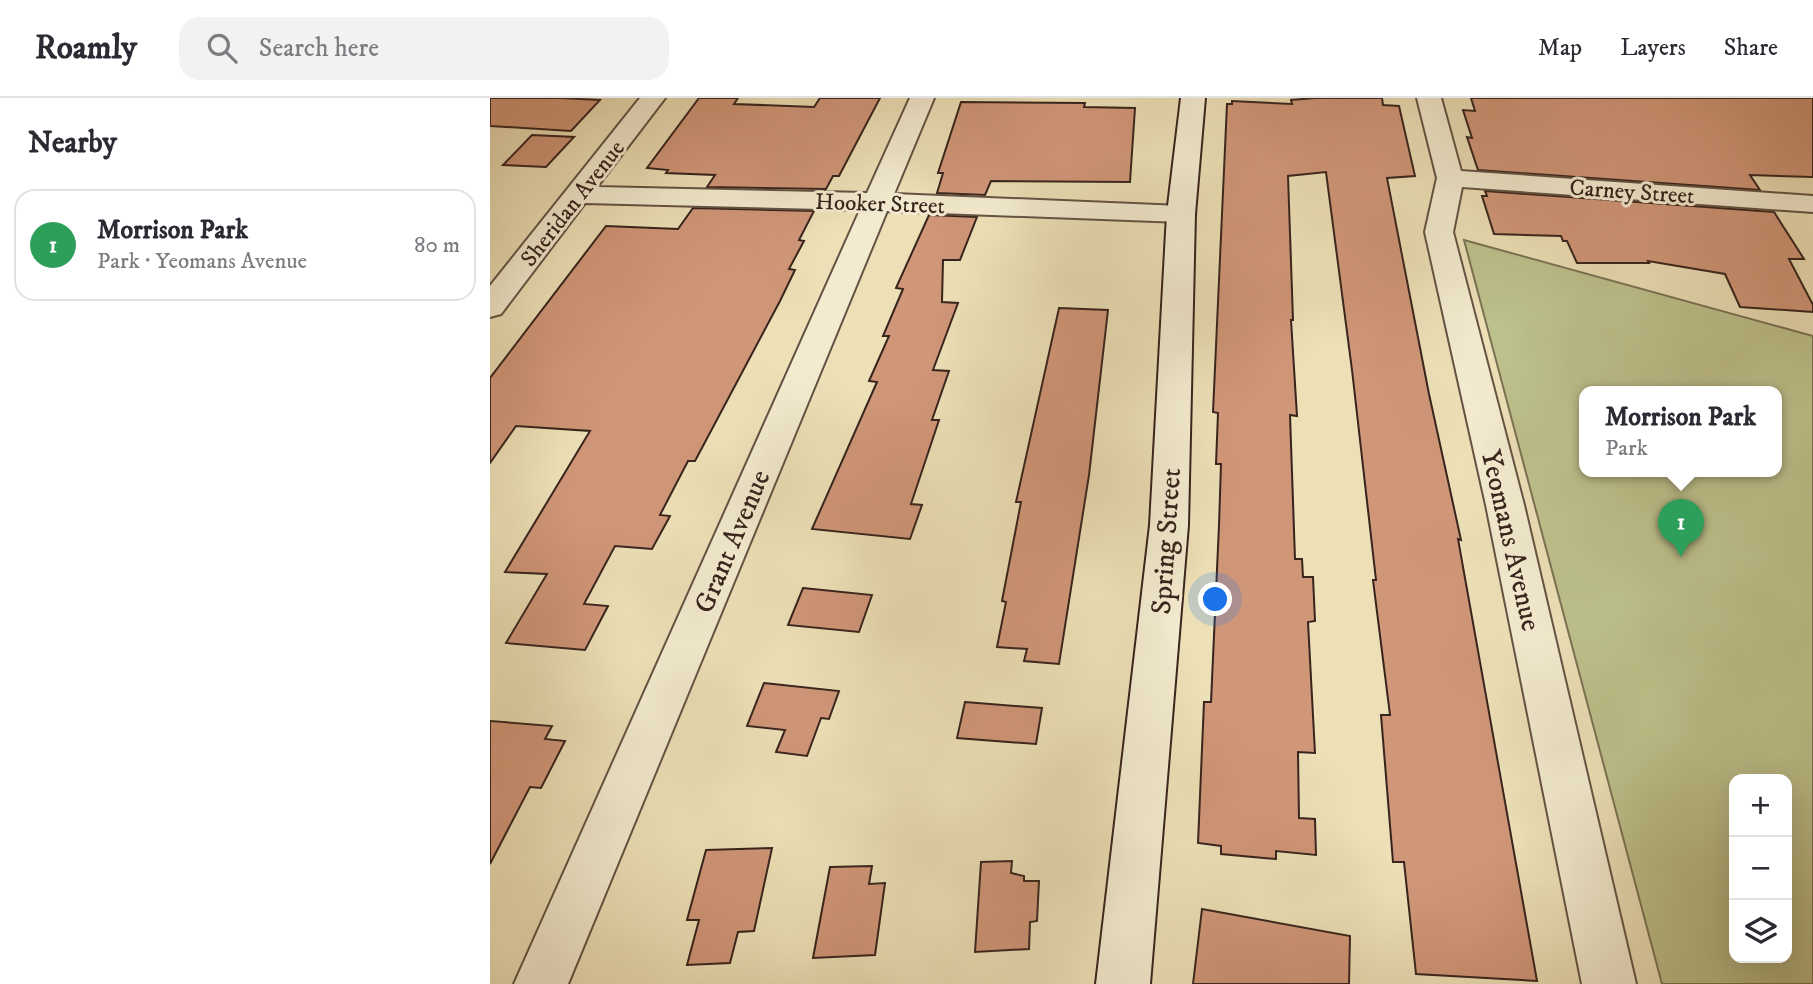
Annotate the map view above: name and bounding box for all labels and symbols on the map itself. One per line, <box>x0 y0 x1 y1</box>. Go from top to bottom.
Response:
street label: Sheridan Avenue <box>515 135 632 273</box>
street label: Carney Street <box>1568 174 1695 211</box>
street label: Hooker Street <box>815 188 945 221</box>
street label: Yeomans Avenue <box>1473 446 1548 634</box>
street label: Grant Avenue <box>687 465 778 618</box>
street label: Spring Street <box>1144 467 1189 616</box>
pin: 1 <box>1658 499 1704 557</box>
your location <box>1198 582 1232 616</box>

